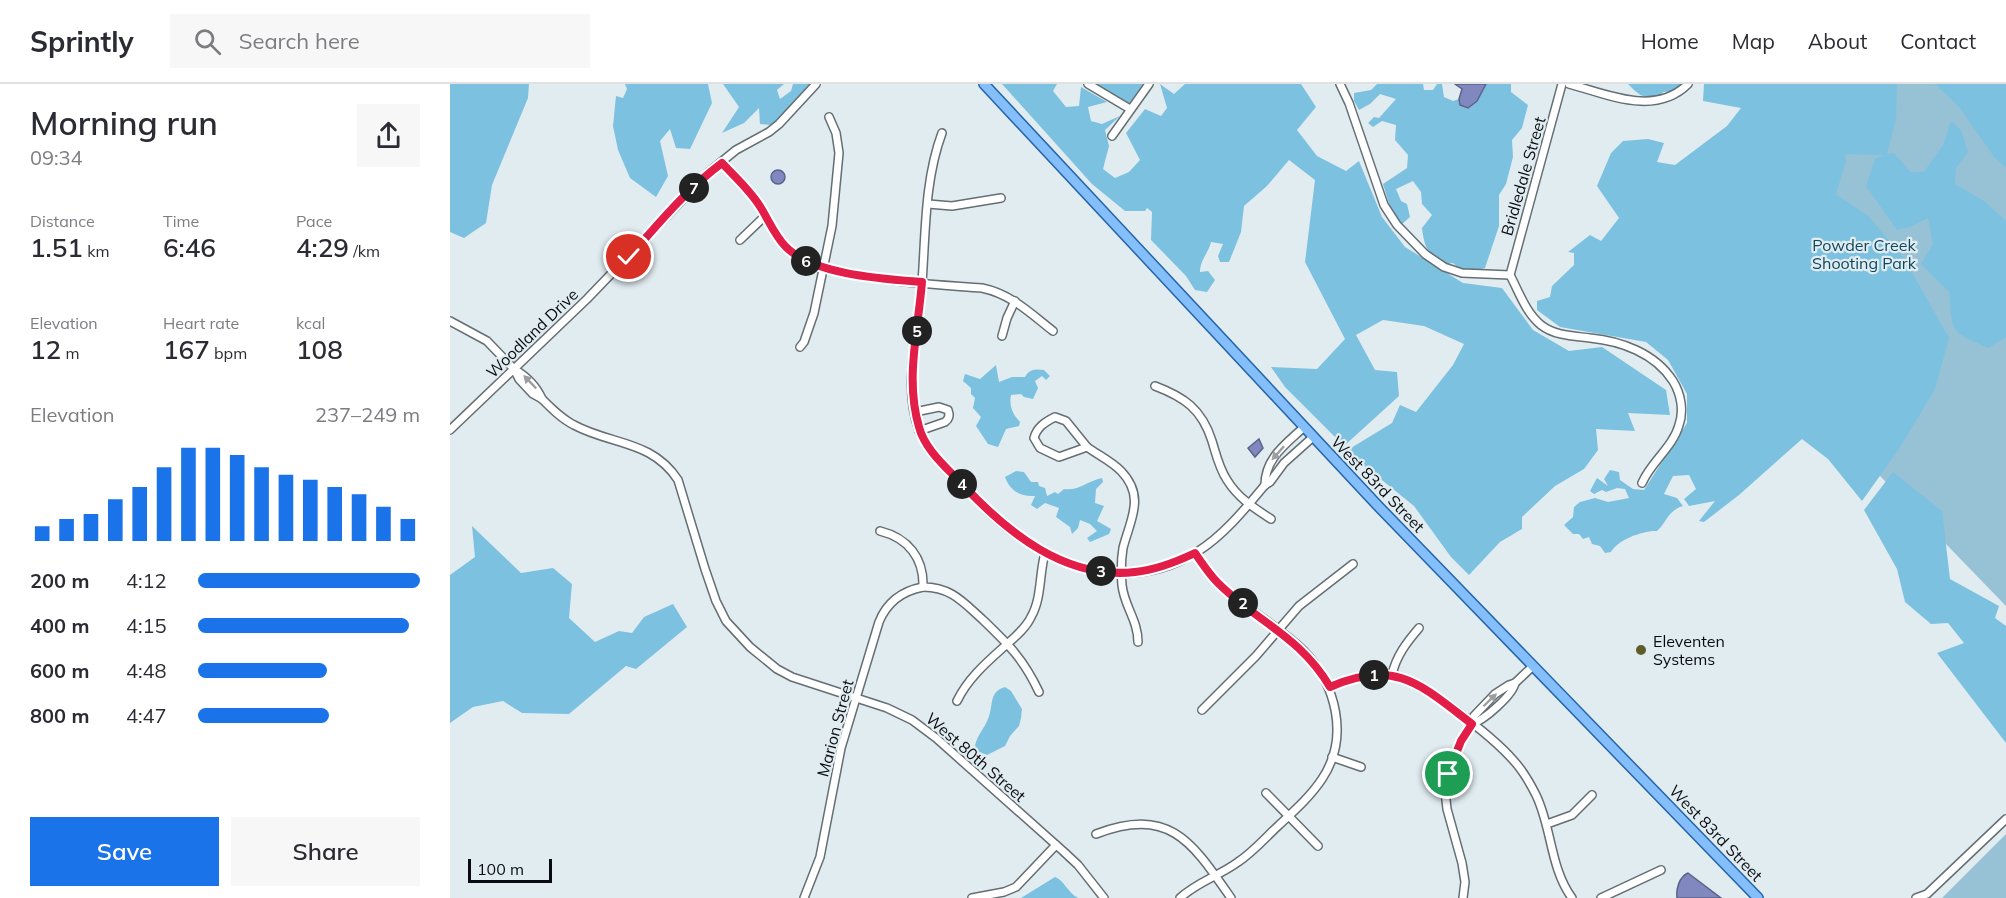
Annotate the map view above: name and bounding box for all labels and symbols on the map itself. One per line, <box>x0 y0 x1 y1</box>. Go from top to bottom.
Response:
street label: Bridledale Street <box>1496 114 1550 238</box>
pin: 7 <box>679 173 709 203</box>
pin <box>603 231 654 282</box>
park label: Powder Creek Shooting Park <box>1812 235 1917 273</box>
pin: 6 <box>791 246 821 276</box>
street label: Woodland Drive <box>482 284 582 382</box>
pin: 5 <box>902 316 932 346</box>
one-way arrow <box>523 374 537 389</box>
street label: West 83rd Street <box>1327 432 1429 537</box>
one-way arrow <box>1271 445 1285 460</box>
pin: 4 <box>947 469 977 499</box>
pin: 3 <box>1086 556 1116 586</box>
pin: 2 <box>1228 588 1258 618</box>
place label: Eleventen Systems <box>1653 631 1725 669</box>
marker: Eleventen Systems <box>1634 643 1648 657</box>
pin: 1 <box>1359 660 1389 690</box>
street label: Marion Street <box>812 677 858 779</box>
one-way arrow <box>1482 693 1497 707</box>
street label: West 80th Street <box>922 708 1030 806</box>
pin <box>1422 748 1473 799</box>
street label: West 83rd Street <box>1665 781 1767 886</box>
scale bar <box>468 856 552 884</box>

